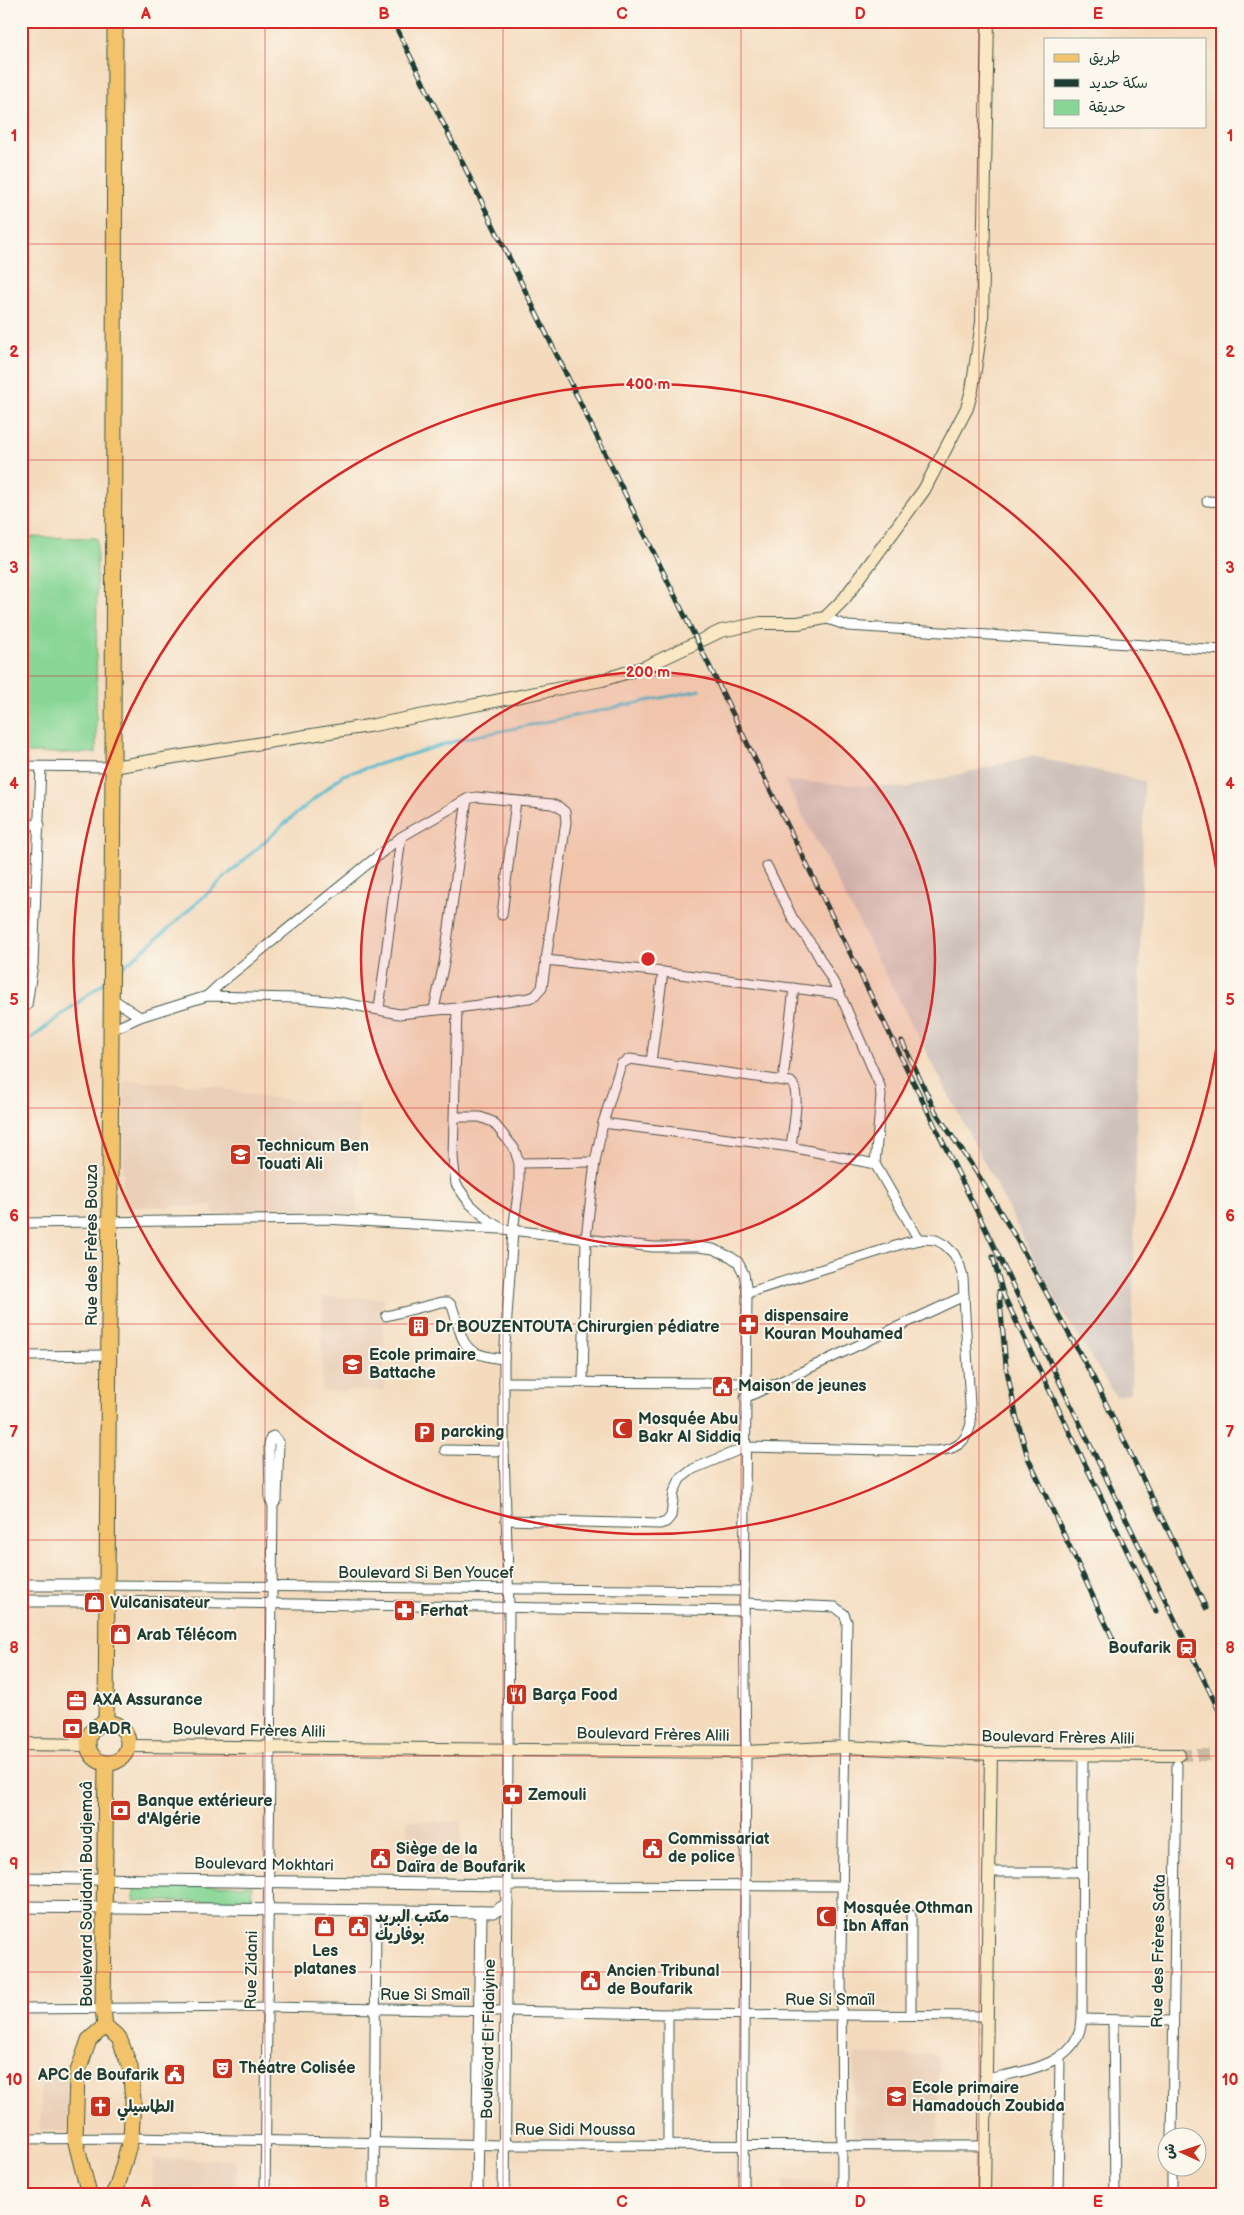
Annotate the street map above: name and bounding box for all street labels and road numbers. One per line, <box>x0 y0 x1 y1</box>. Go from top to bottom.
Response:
street label: Rue des Frères Bouza <box>83 1164 102 1326</box>
street label: Boulevard Si Ben Youcef <box>338 1564 514 1583</box>
street label: Boulevard Frères Alili <box>172 1720 326 1742</box>
street label: Boulevard Frères Alili <box>576 1724 730 1746</box>
street label: Boulevard Frères Alili <box>981 1727 1135 1749</box>
street label: Boulevard Souidani Boudjemaâ <box>78 1781 97 2007</box>
street label: Boulevard Mokhtari <box>194 1854 334 1876</box>
street label: Rue des Frères Safta <box>1148 1874 1170 2028</box>
street label: Rue Zidani <box>242 1931 262 2009</box>
street label: Boulevard El Fidaiyine <box>478 1958 500 2119</box>
street label: Rue Si Smaïl <box>380 1986 470 2005</box>
street label: Rue Si Smaïl <box>785 1991 875 2010</box>
street label: Rue Sidi Moussa <box>515 2121 635 2140</box>

